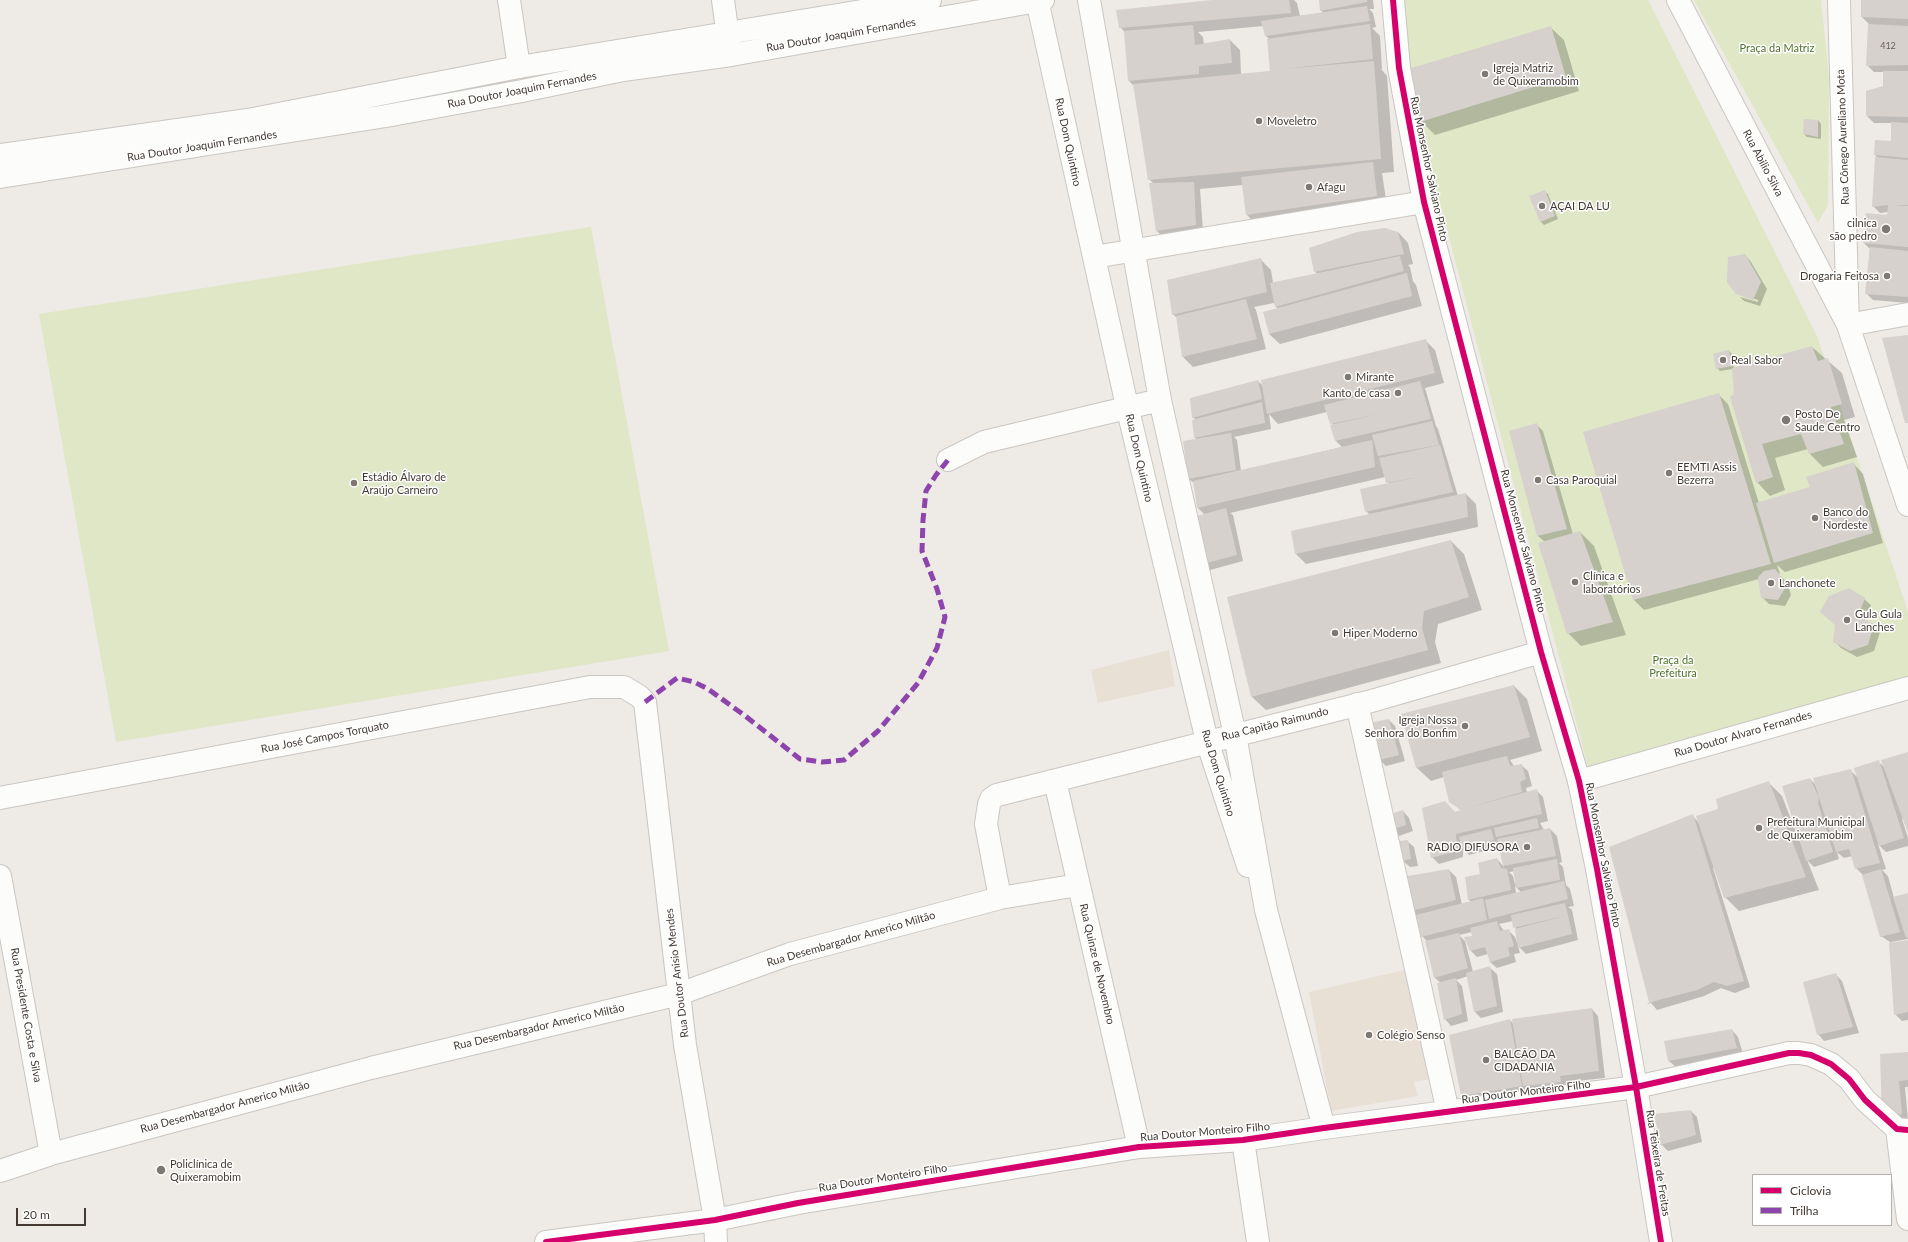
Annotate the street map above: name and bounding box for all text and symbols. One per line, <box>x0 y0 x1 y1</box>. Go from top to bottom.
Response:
street label: Rua Doutor Joaquim Fernandes <box>765 15 917 55</box>
park label: Praça da Matriz <box>1740 41 1814 55</box>
house number: 412 <box>1880 41 1896 51</box>
place label: Igreja Matriz de Quixeramobim <box>1493 61 1579 87</box>
street label: Rua Doutor Joaquim Fernandes <box>446 69 598 111</box>
marker: Igreja Matriz de Quixeramobim <box>1480 69 1490 79</box>
street label: Rua Cônego Aureliano Mota <box>1834 69 1852 205</box>
street label: Rua Monsenhor Salviano Pinto <box>1407 95 1451 243</box>
street label: Rua Dom Quintino <box>1052 97 1084 187</box>
place label: Moveletro <box>1267 114 1317 128</box>
marker: Moveletro <box>1254 116 1264 126</box>
street label: Rua Abilio Silva <box>1740 127 1786 199</box>
street label: Rua Doutor Joaquim Fernandes <box>126 128 278 164</box>
place label: Afagu <box>1317 180 1345 194</box>
marker: Afagu <box>1304 182 1314 192</box>
place label: AÇAI DA LU <box>1550 199 1610 213</box>
marker: AÇAI DA LU <box>1537 201 1547 211</box>
place label: cilnica são pedro <box>1830 216 1877 242</box>
marker: cilnica são pedro <box>1880 223 1892 235</box>
place label: Drogaria Feitosa <box>1800 269 1879 283</box>
marker: Drogaria Feitosa <box>1882 271 1892 281</box>
place label: Real Sabor <box>1731 353 1782 367</box>
marker: Real Sabor <box>1718 355 1728 365</box>
place label: Mirante <box>1356 370 1394 384</box>
marker: Mirante <box>1343 372 1353 382</box>
place label: Kanto de casa <box>1323 386 1390 400</box>
marker: Kanto de casa <box>1393 388 1403 398</box>
place label: Posto De Saude Centro <box>1795 407 1860 433</box>
street label: Rua Dom Quintino <box>1122 413 1156 503</box>
marker: Posto De Saude Centro <box>1780 414 1792 426</box>
place label: EEMTI Assis Bezerra <box>1677 460 1737 486</box>
street label: Rua Monsenhor Salviano Pinto <box>1498 468 1548 614</box>
marker: EEMTI Assis Bezerra <box>1664 468 1674 478</box>
place label: Estádio Álvaro de Araújo Carneiro <box>362 470 446 496</box>
place label: Casa Paroquial <box>1546 473 1617 487</box>
marker: Casa Paroquial <box>1533 475 1543 485</box>
marker: Estádio Álvaro de Araújo Carneiro <box>349 478 359 488</box>
place label: Banco do Nordeste <box>1823 505 1868 531</box>
marker: Banco do Nordeste <box>1810 513 1820 523</box>
place label: Clínica e laboratórios <box>1583 569 1641 595</box>
place label: Lanchonete <box>1779 576 1836 590</box>
marker: Clínica e laboratórios <box>1570 577 1580 587</box>
marker: Lanchonete <box>1766 578 1776 588</box>
place label: Gula Gula Lanches <box>1855 607 1902 633</box>
marker: Gula Gula Lanches <box>1842 615 1852 625</box>
place label: Hiper Moderno <box>1343 626 1417 640</box>
marker: Hiper Moderno <box>1330 628 1340 638</box>
park label: Praça da Prefeitura <box>1649 653 1697 679</box>
street label: Rua Capitão Raimundo <box>1220 704 1330 744</box>
street label: Rua Doutor Alvaro Fernandes <box>1673 708 1813 760</box>
place label: Igreja Nossa Senhora do Bonfim <box>1365 713 1457 739</box>
street label: Rua José Campos Torquato <box>260 718 390 756</box>
marker: Igreja Nossa Senhora do Bonfim <box>1460 721 1470 731</box>
street label: Rua Dom Quintino <box>1199 728 1237 818</box>
street label: Rua Monsenhor Salviano Pinto <box>1582 781 1624 929</box>
place label: Prefeitura Municipal de Quixeramobim <box>1767 815 1865 841</box>
marker: Prefeitura Municipal de Quixeramobim <box>1754 823 1764 833</box>
place label: RADIO DIFUSORA <box>1427 840 1519 854</box>
marker: RADIO DIFUSORA <box>1522 842 1532 852</box>
street label: Rua Quinze de Novembro <box>1077 902 1117 1026</box>
street label: Rua Doutor Anisio Mendes <box>663 908 691 1038</box>
street label: Rua Desembargador Americo Miltão <box>765 909 937 969</box>
street label: Rua Presidente Costa e Silva <box>8 947 44 1083</box>
street label: Rua Desembargador Americo Miltão <box>452 1001 626 1053</box>
place label: Colégio Senso <box>1377 1028 1445 1042</box>
marker: Colégio Senso <box>1364 1030 1374 1040</box>
place label: BALCÃO DA CIDADANIA <box>1494 1047 1556 1073</box>
marker: BALCÃO DA CIDADANIA <box>1481 1055 1491 1065</box>
street label: Rua Desembargador Americo Miltão <box>139 1078 311 1136</box>
street label: Rua Doutor Monteiro Filho <box>1461 1078 1591 1106</box>
street label: Rua Teixeira de Freitas <box>1643 1109 1673 1217</box>
street label: Rua Doutor Monteiro Filho <box>1140 1120 1270 1144</box>
place label: Policlínica de Quixeramobim <box>170 1157 241 1183</box>
street label: Rua Doutor Monteiro Filho <box>818 1161 948 1195</box>
marker: Policlínica de Quixeramobim <box>155 1164 167 1176</box>
legend <box>1752 1174 1892 1226</box>
text: Ciclovia <box>1790 1183 1831 1198</box>
scale bar <box>18 1200 88 1226</box>
text: Trilha <box>1790 1203 1819 1218</box>
text: 20 m <box>23 1207 50 1222</box>

